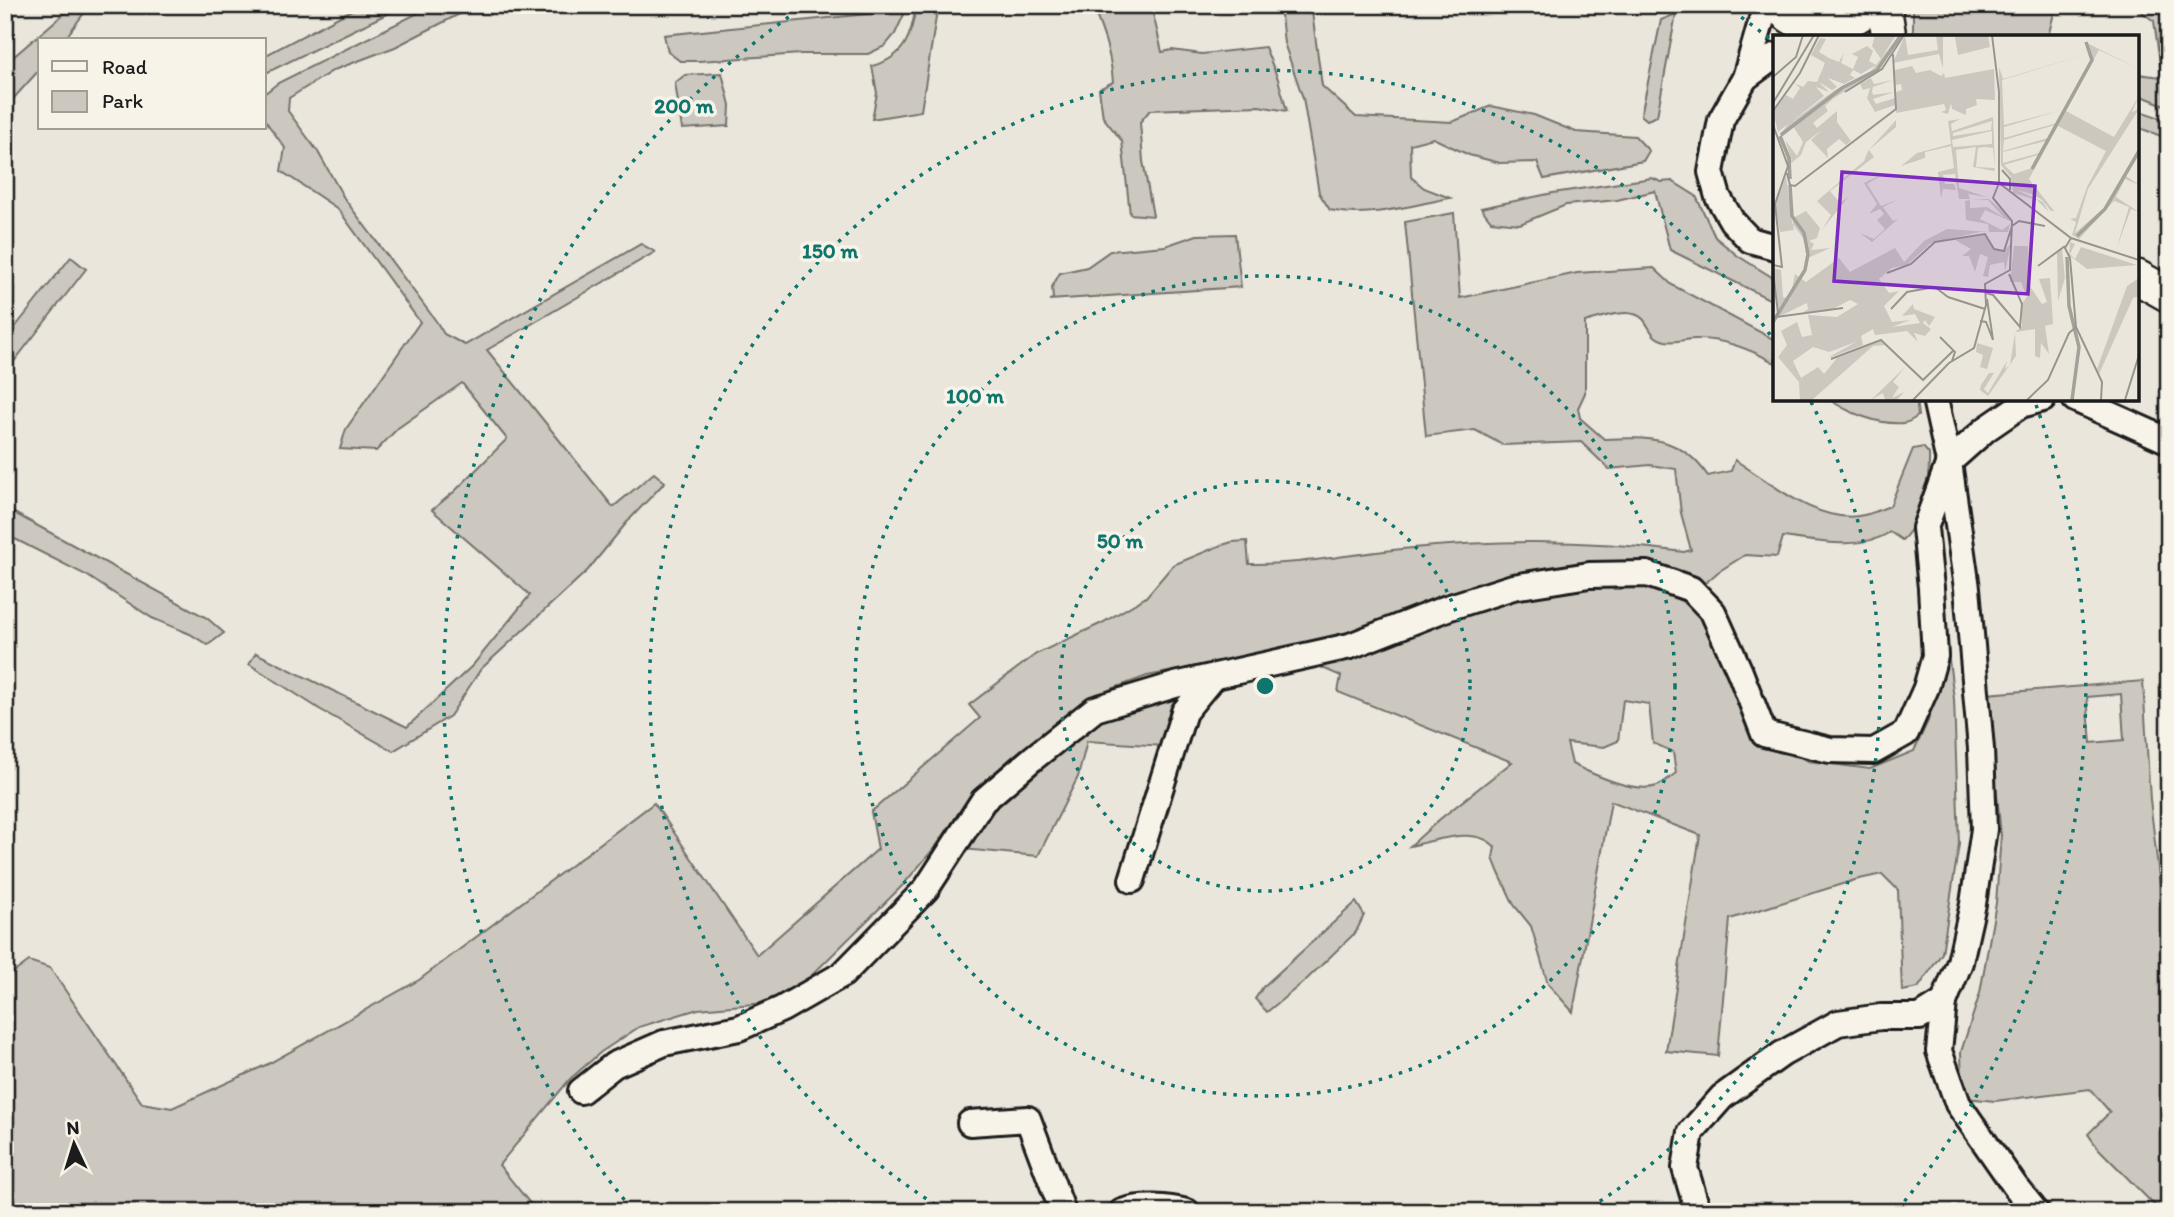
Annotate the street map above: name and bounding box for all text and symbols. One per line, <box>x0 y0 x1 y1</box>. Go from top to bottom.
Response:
inset map <box>1773 35 2139 401</box>
legend <box>38 38 266 130</box>
text: Road <box>102 54 148 79</box>
text: Park <box>102 88 144 113</box>
text: 200 m <box>654 93 714 118</box>
text: 150 m <box>802 238 858 263</box>
text: 100 m <box>946 383 1004 408</box>
text: 50 m <box>1097 528 1144 553</box>
centre of rings <box>1253 674 1277 698</box>
north arrow <box>38 1108 108 1178</box>
text: N <box>66 1116 80 1139</box>

